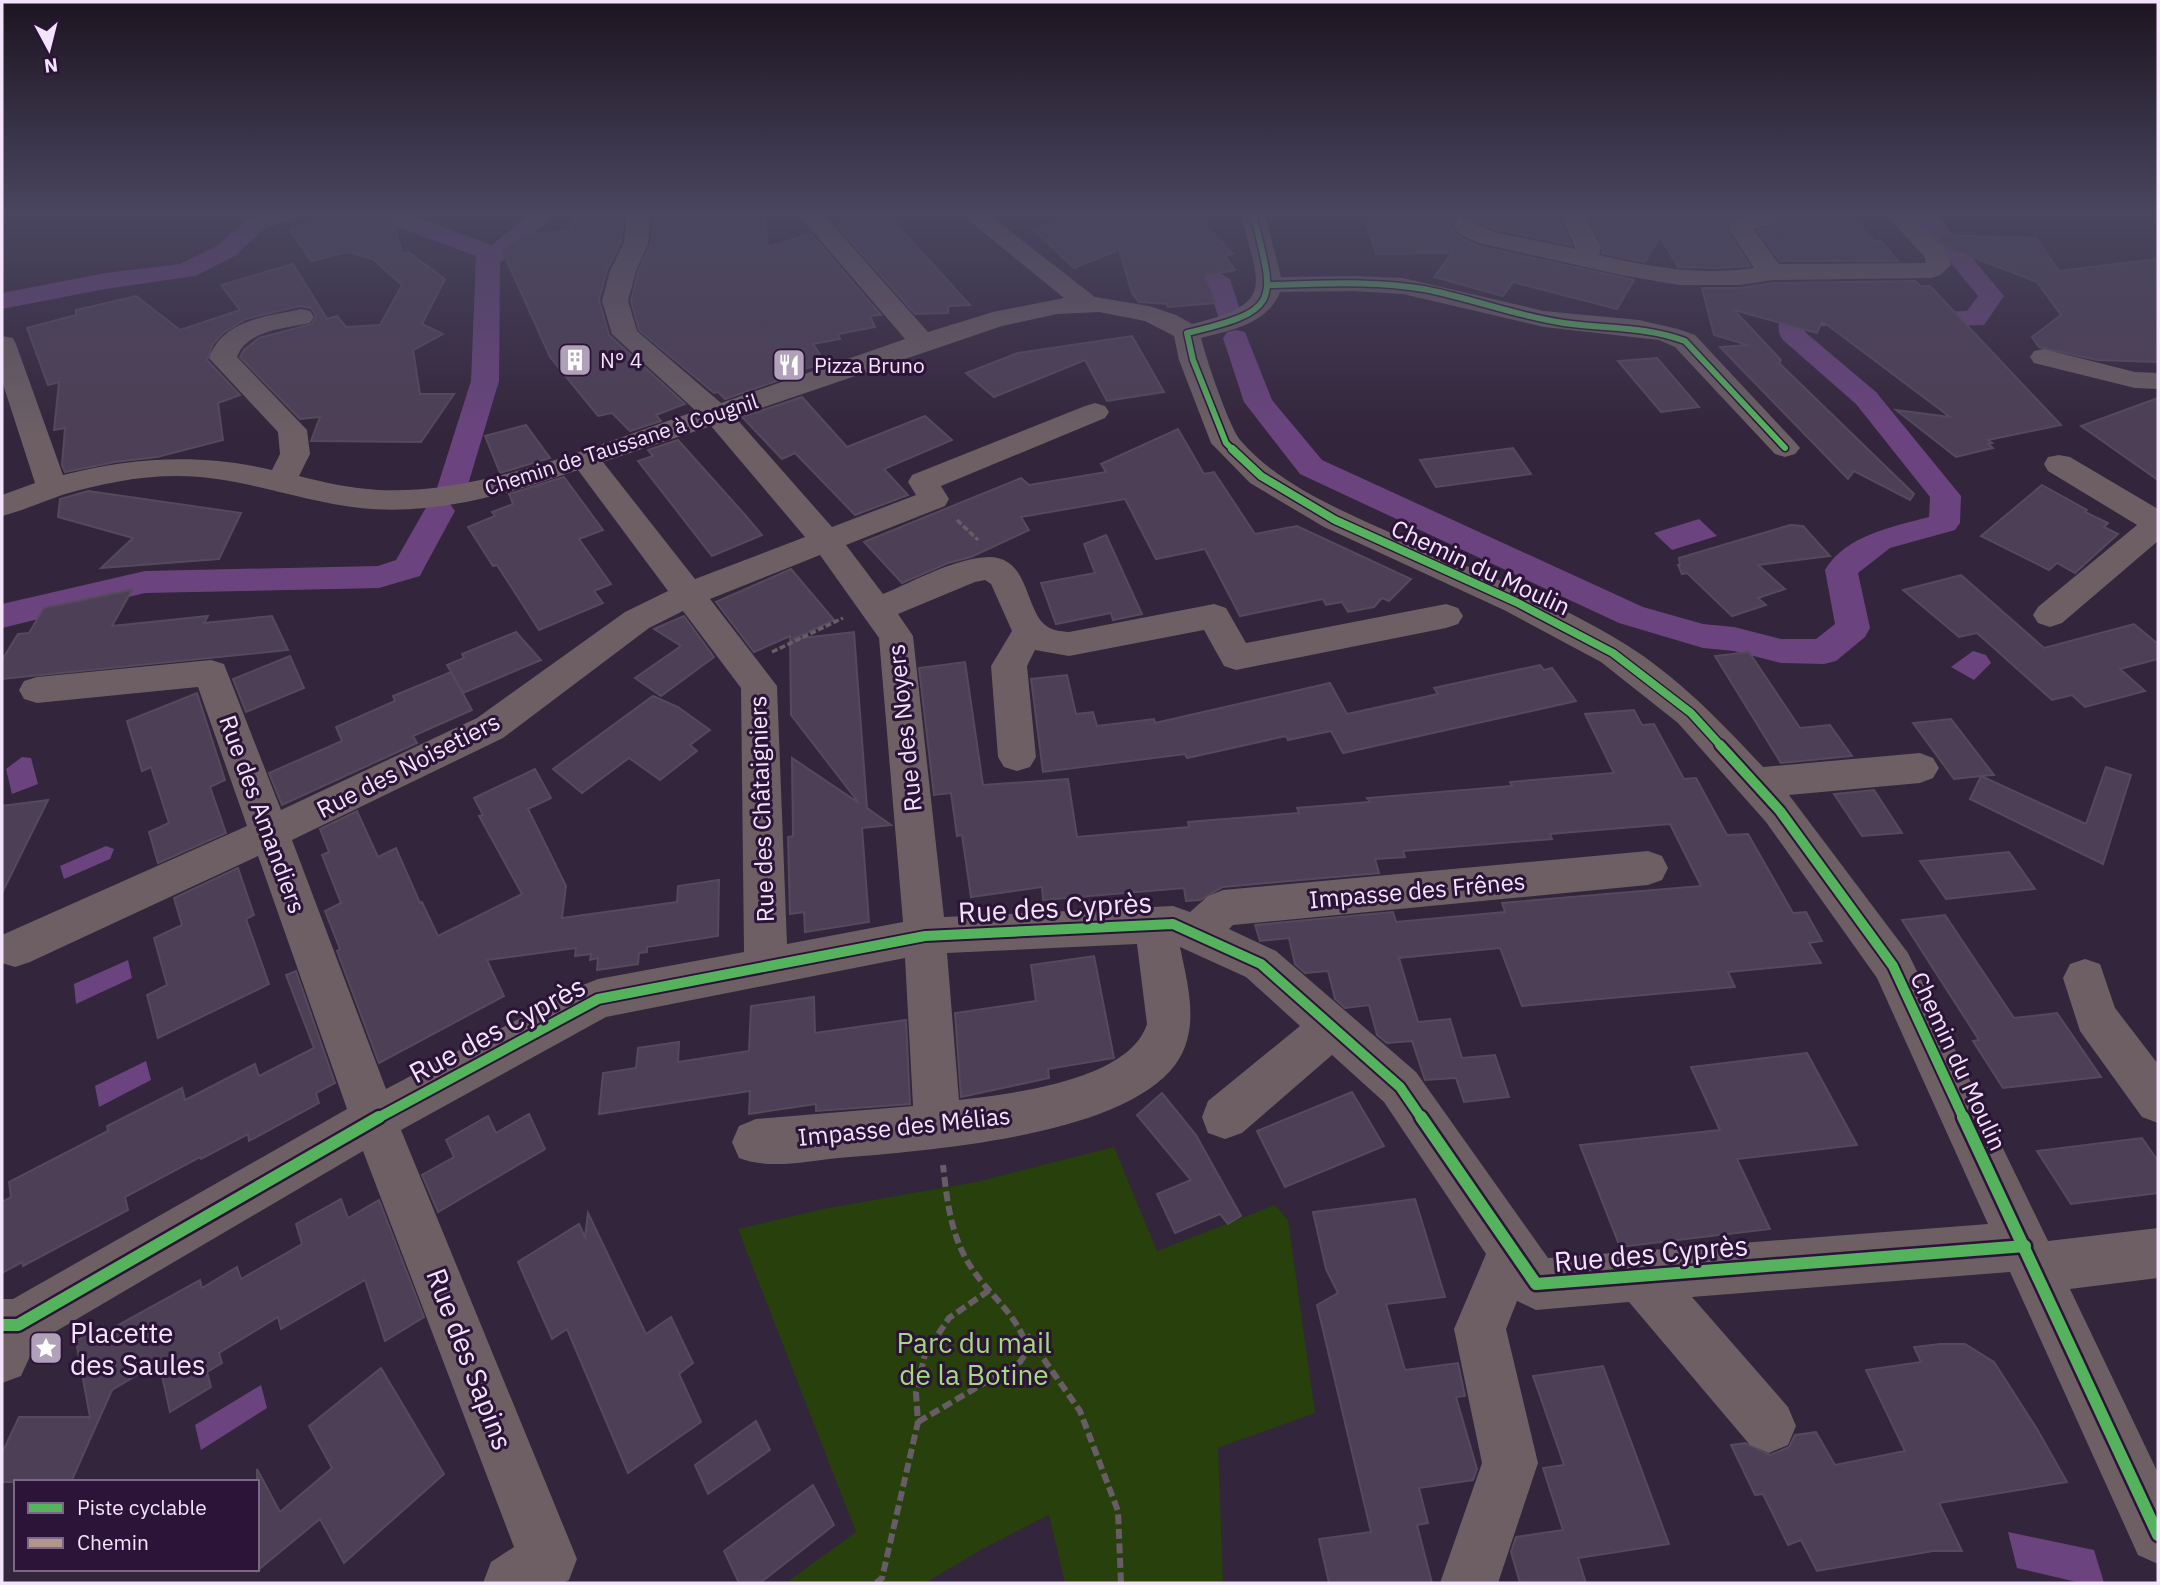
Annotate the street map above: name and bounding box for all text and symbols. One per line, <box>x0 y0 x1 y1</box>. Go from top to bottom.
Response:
north arrow <box>14 14 84 84</box>
text: N <box>43 53 59 79</box>
building icon: N° 4 <box>556 341 594 379</box>
place label: N° 4 <box>600 346 642 374</box>
restaurant icon: Pizza Bruno <box>770 346 808 384</box>
place label: Pizza Bruno <box>814 351 925 379</box>
street label: Chemin de Taussane à Cougnil <box>481 386 762 502</box>
street label: Chemin du Moulin <box>1386 512 1576 622</box>
street label: Rue des Noyers <box>879 643 929 813</box>
street label: Rue des Châtaigniers <box>741 695 781 923</box>
street label: Rue des Noisetiers <box>311 705 505 825</box>
street label: Rue des Amandiers <box>212 710 314 918</box>
street label: Impasse des Frênes <box>1307 865 1527 915</box>
street label: Rue des Cyprès <box>957 883 1153 931</box>
street label: Chemin du Moulin <box>1904 966 2014 1156</box>
street label: Rue des Cyprès <box>402 967 592 1091</box>
street label: Impasse des Mélias <box>796 1099 1012 1153</box>
street label: Rue des Cyprès <box>1553 1226 1749 1280</box>
street label: Rue des Sapins <box>418 1263 522 1455</box>
place label: Placette des Saules <box>70 1314 206 1383</box>
park label: Parc du mail de la Botine <box>896 1324 1052 1393</box>
place icon: Placette des Saules <box>27 1329 65 1367</box>
legend <box>14 1480 259 1571</box>
text: Piste cyclable <box>77 1493 207 1521</box>
text: Chemin <box>77 1528 149 1556</box>

